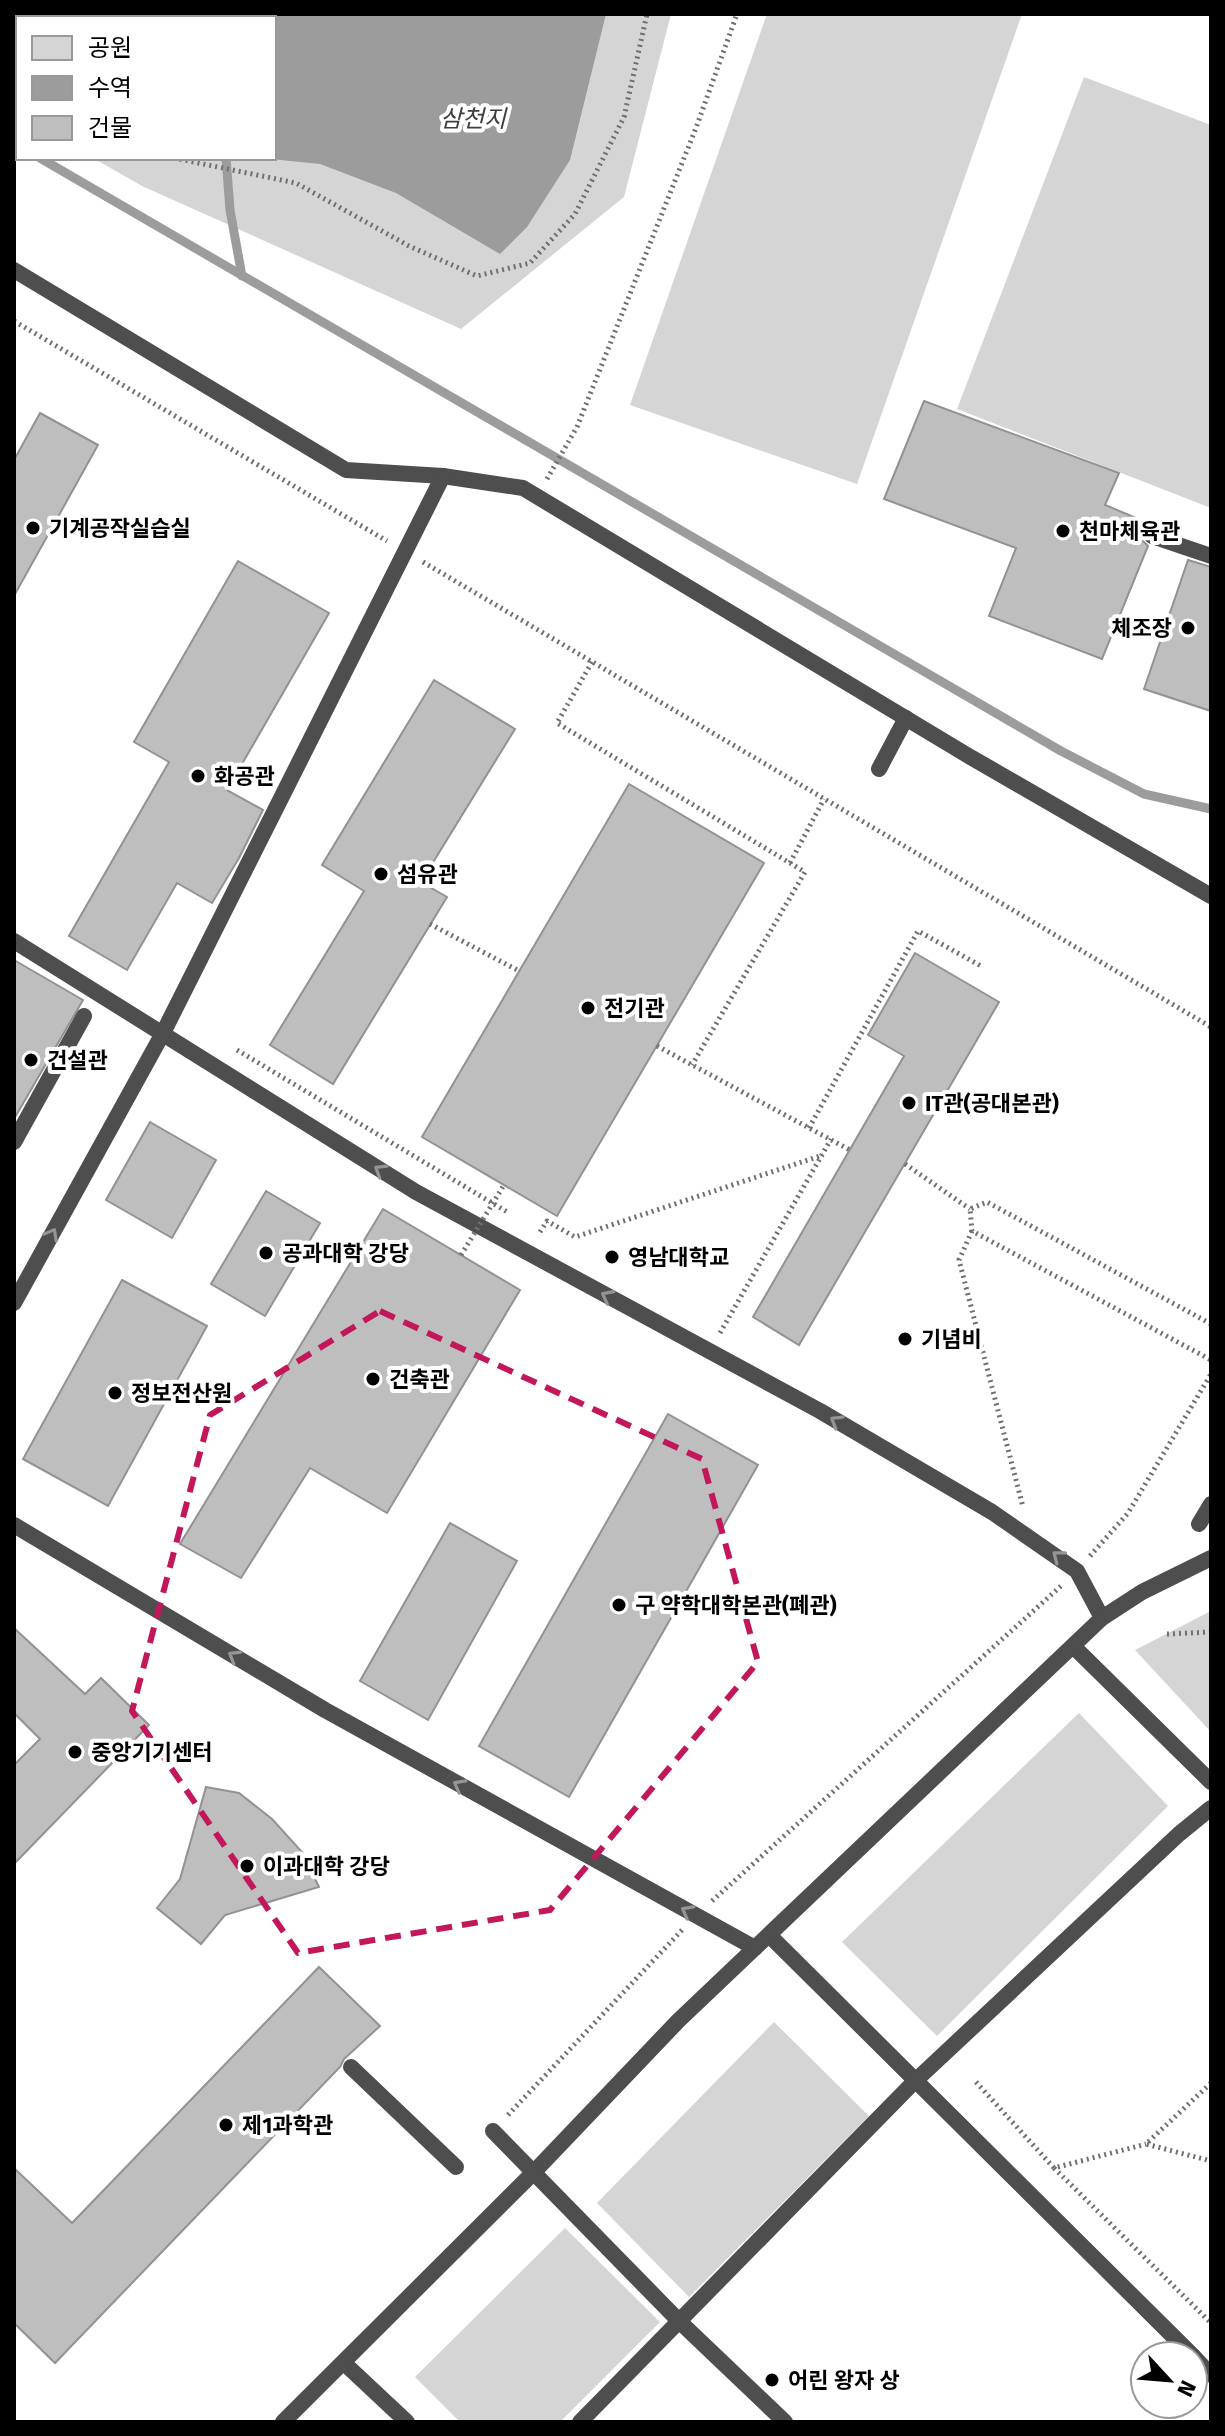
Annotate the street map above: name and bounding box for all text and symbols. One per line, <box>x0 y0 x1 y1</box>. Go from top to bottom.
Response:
legend <box>16 16 276 160</box>
text: 공원 <box>88 34 132 62</box>
text: 수역 <box>88 74 132 102</box>
water label: 삼천지 <box>440 105 508 133</box>
text: 건물 <box>88 114 132 142</box>
place label: 기계공작실습실 <box>49 515 191 542</box>
place label: 천마체육관 <box>1079 518 1180 545</box>
marker: 기계공작실습실 <box>24 519 42 537</box>
marker: 천마체육관 <box>1054 522 1072 540</box>
place label: 체조장 <box>1111 615 1172 642</box>
marker: 체조장 <box>1179 619 1197 637</box>
place label: 화공관 <box>214 763 275 790</box>
marker: 화공관 <box>189 767 207 785</box>
place label: 섬유관 <box>397 861 458 888</box>
marker: 섬유관 <box>372 865 390 883</box>
place label: 전기관 <box>604 995 665 1022</box>
marker: 전기관 <box>579 999 597 1017</box>
place label: 건설관 <box>47 1047 108 1074</box>
marker: 건설관 <box>22 1051 40 1069</box>
place label: IT관(공대본관) <box>925 1090 1059 1117</box>
marker: IT관(공대본관) <box>900 1094 918 1112</box>
one-way arrow <box>374 1164 389 1179</box>
one-way arrow <box>42 1228 57 1243</box>
place label: 공과대학 강당 <box>282 1240 409 1267</box>
marker: 공과대학 강당 <box>257 1244 275 1262</box>
place label: 영남대학교 <box>628 1244 729 1271</box>
marker: 영남대학교 <box>603 1248 621 1266</box>
one-way arrow <box>601 1291 616 1306</box>
place label: 기념비 <box>921 1326 982 1353</box>
marker: 기념비 <box>896 1330 914 1348</box>
place label: 건축관 <box>389 1366 450 1393</box>
marker: 건축관 <box>364 1370 382 1388</box>
place label: 정보전산원 <box>131 1380 232 1407</box>
marker: 정보전산원 <box>106 1384 124 1402</box>
one-way arrow <box>830 1415 845 1430</box>
one-way arrow <box>1052 1551 1067 1566</box>
place label: 구 약학대학본관(폐관) <box>635 1592 837 1619</box>
marker: 구 약학대학본관(폐관) <box>610 1596 628 1614</box>
one-way arrow <box>228 1650 243 1666</box>
place label: 중앙기기센터 <box>91 1739 212 1766</box>
marker: 중앙기기센터 <box>66 1743 84 1761</box>
one-way arrow <box>453 1779 468 1794</box>
place label: 이과대학 강당 <box>263 1853 390 1880</box>
marker: 이과대학 강당 <box>238 1857 256 1875</box>
one-way arrow <box>681 1905 695 1920</box>
place label: 제1과학관 <box>242 2112 333 2139</box>
marker: 제1과학관 <box>217 2116 235 2134</box>
north arrow <box>1129 2340 1209 2420</box>
place label: 어린 왕자 상 <box>788 2367 900 2394</box>
marker: 어린 왕자 상 <box>763 2371 781 2389</box>
text: N <box>1171 2376 1202 2401</box>

